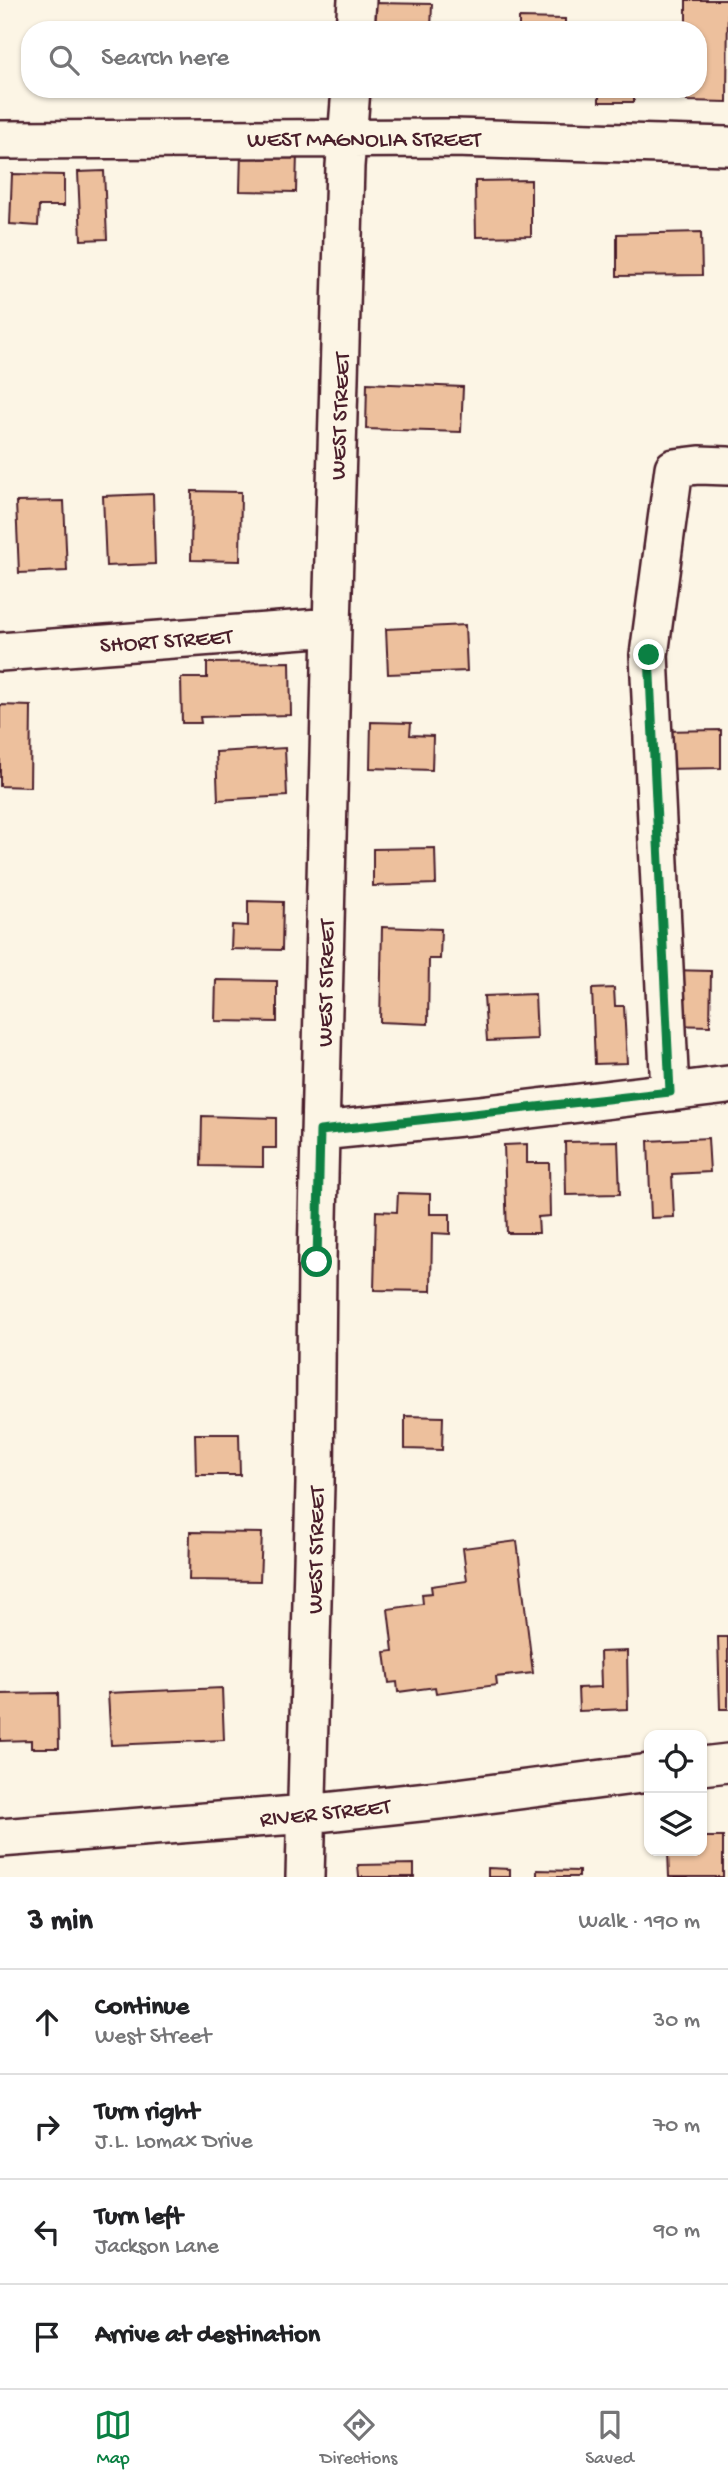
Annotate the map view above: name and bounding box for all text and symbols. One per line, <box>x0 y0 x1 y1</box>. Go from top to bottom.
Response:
search box <box>21 21 707 98</box>
icon: search <box>45 41 83 79</box>
text: Search here <box>101 44 229 75</box>
street label: WEST MAGNOLIA STREET <box>247 128 482 155</box>
street label: WEST STREET <box>326 351 357 481</box>
street label: SHORT STREET <box>99 624 235 661</box>
route end <box>633 639 664 670</box>
street label: WEST STREET <box>313 918 342 1047</box>
route start <box>301 1246 332 1277</box>
street label: WEST STREET <box>303 1485 332 1614</box>
map controls <box>644 1730 707 1856</box>
button: locate <box>644 1730 707 1793</box>
button: layers <box>644 1793 707 1856</box>
street label: RIVER STREET <box>259 1794 393 1835</box>
text: 3 min <box>28 1905 93 1940</box>
text: Walk · 190 m <box>579 1909 700 1936</box>
text: Continue <box>95 1993 189 2024</box>
icon: ahead <box>28 2003 66 2041</box>
text: 30 m <box>653 2008 700 2035</box>
text: West Street <box>95 2024 211 2051</box>
text: Turn right <box>95 2098 199 2129</box>
icon: right <box>28 2108 66 2146</box>
text: 70 m <box>653 2113 700 2140</box>
text: J.L. Lomax Drive <box>95 2129 253 2156</box>
text: Turn left <box>95 2203 183 2234</box>
icon: left <box>28 2213 66 2251</box>
text: 90 m <box>654 2218 700 2245</box>
text: Jackson Lane <box>95 2234 219 2261</box>
icon: arrive <box>28 2318 66 2356</box>
text: Arrive at destination <box>95 2321 320 2352</box>
tab: Map <box>94 2406 132 2471</box>
tab: Directions <box>320 2406 397 2471</box>
tab: Saved <box>585 2406 634 2471</box>

